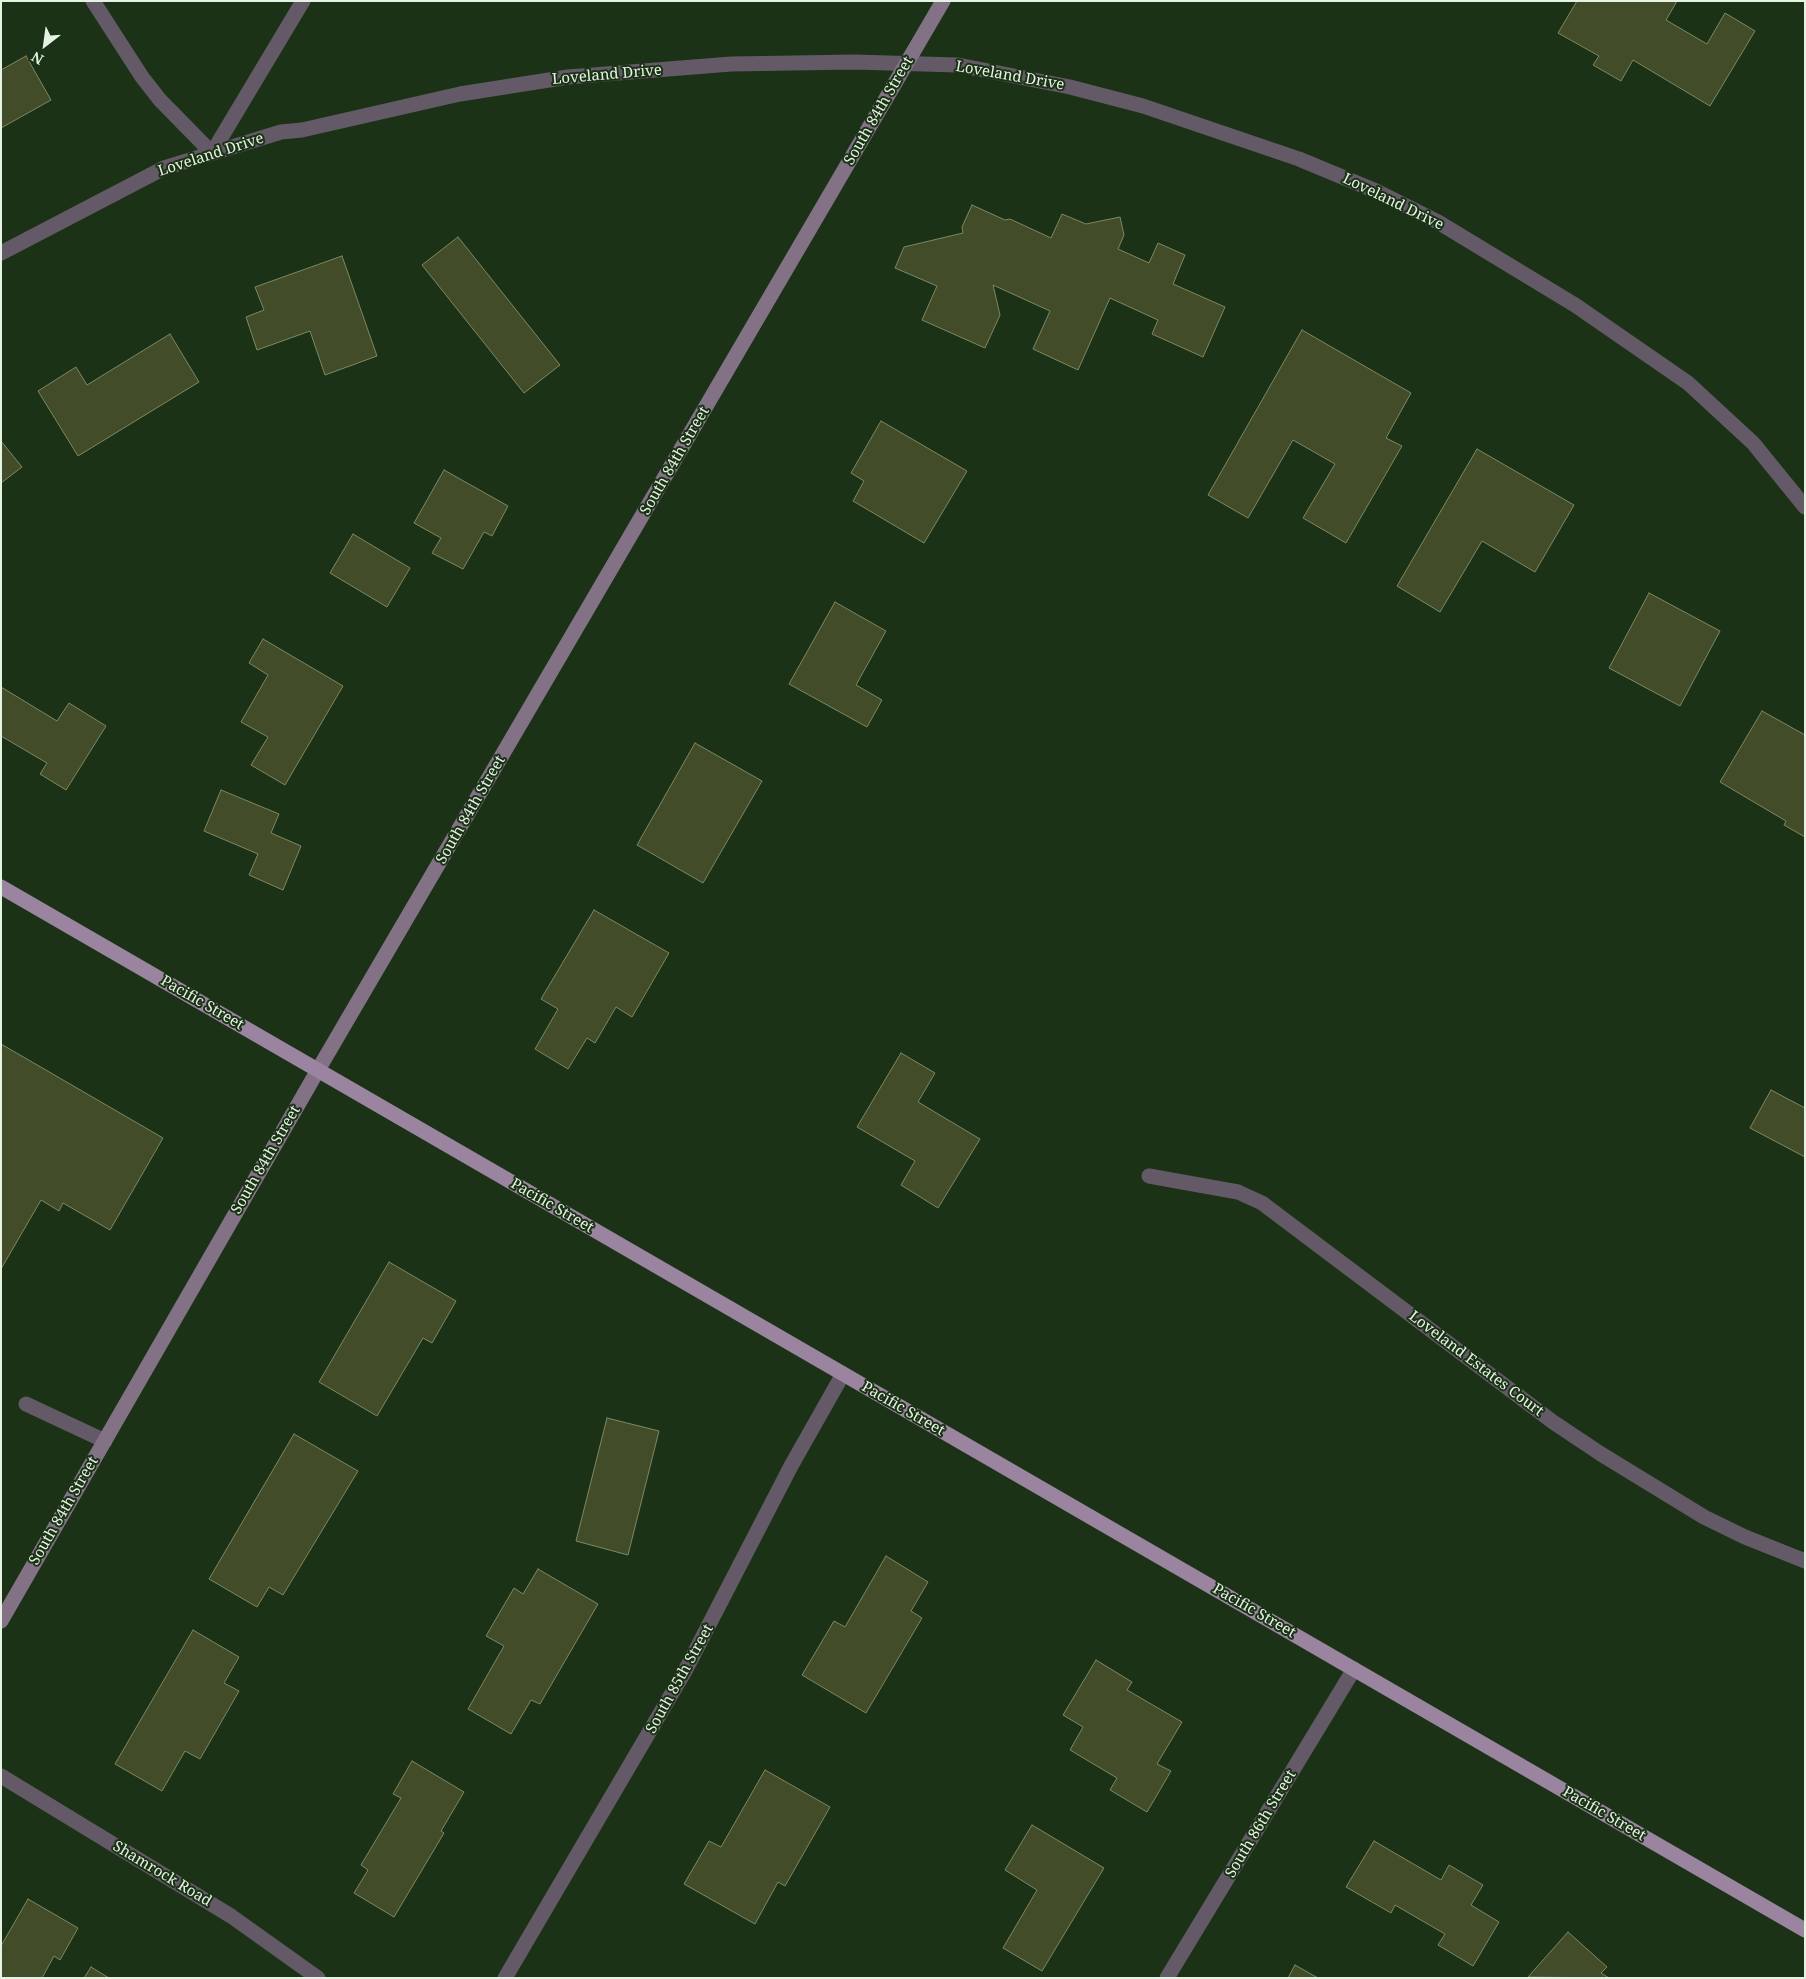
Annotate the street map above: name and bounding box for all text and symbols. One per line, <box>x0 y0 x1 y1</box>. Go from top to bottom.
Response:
north arrow <box>20 20 70 70</box>
text: N <box>28 47 47 69</box>
street label: South 84th Street <box>841 54 917 168</box>
street label: Loveland Drive <box>954 58 1066 94</box>
street label: Loveland Drive <box>551 61 663 89</box>
street label: Loveland Drive <box>156 129 266 181</box>
street label: Loveland Drive <box>1340 170 1446 234</box>
street label: South 84th Street <box>637 404 713 518</box>
street label: South 84th Street <box>433 753 509 867</box>
street label: Pacific Street <box>157 972 247 1034</box>
street label: South 84th Street <box>228 1103 304 1217</box>
street label: Pacific Street <box>507 1175 597 1237</box>
street label: Loveland Estates Court <box>1405 1307 1547 1421</box>
street label: Pacific Street <box>858 1378 948 1440</box>
street label: South 84th Street <box>26 1454 102 1568</box>
street label: Pacific Street <box>1209 1580 1299 1642</box>
street label: South 85th Street <box>642 1621 718 1737</box>
street label: South 86th Street <box>1222 1767 1300 1881</box>
street label: Pacific Street <box>1559 1783 1649 1845</box>
street label: Shamrock Road <box>109 1837 215 1911</box>

